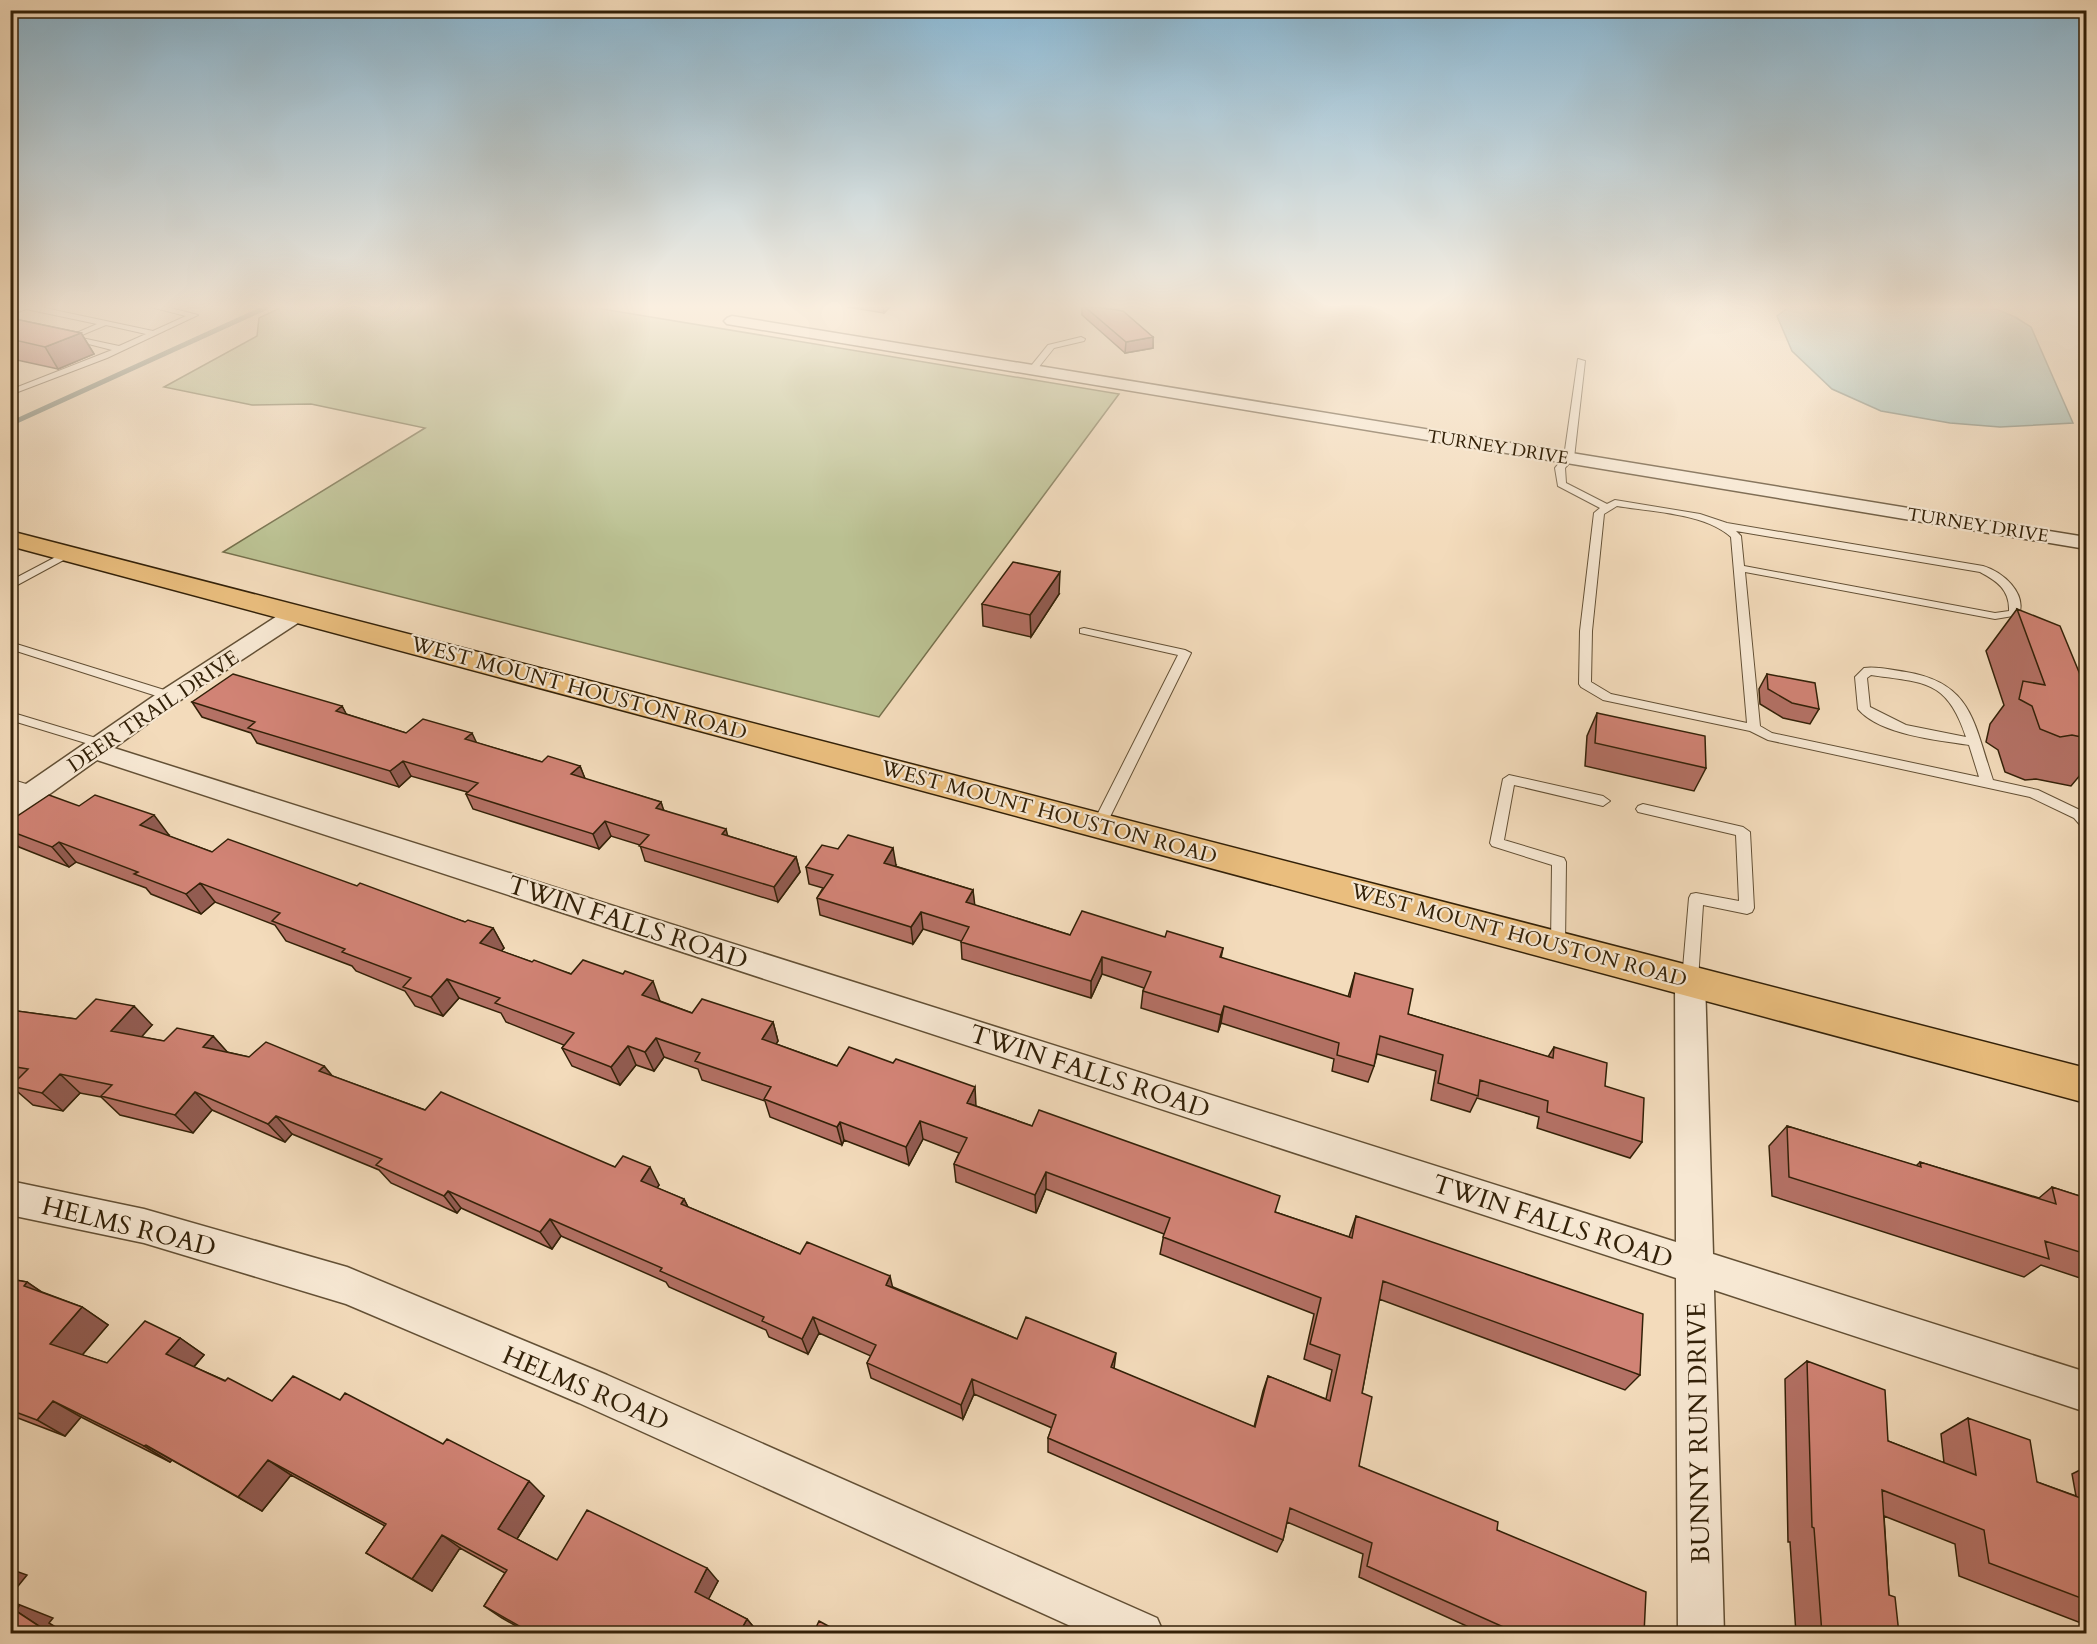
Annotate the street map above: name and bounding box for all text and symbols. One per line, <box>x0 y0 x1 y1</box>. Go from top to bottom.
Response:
street label: TURNEY DRIVE <box>1426 424 1570 471</box>
street label: TURNEY DRIVE <box>1906 502 2050 549</box>
street label: WEST MOUNT HOUSTON ROAD <box>407 629 750 747</box>
street label: DEER TRAIL DRIVE <box>62 643 245 780</box>
street label: WEST MOUNT HOUSTON ROAD <box>877 753 1220 871</box>
street label: TWIN FALLS ROAD <box>503 867 752 978</box>
street label: WEST MOUNT HOUSTON ROAD <box>1347 876 1690 994</box>
street label: TWIN FALLS ROAD <box>965 1016 1214 1127</box>
street label: TWIN FALLS ROAD <box>1428 1166 1677 1277</box>
street label: HELMS ROAD <box>38 1188 220 1265</box>
street label: BUNNY RUN DRIVE <box>1679 1302 1718 1564</box>
street label: HELMS ROAD <box>497 1338 675 1439</box>

